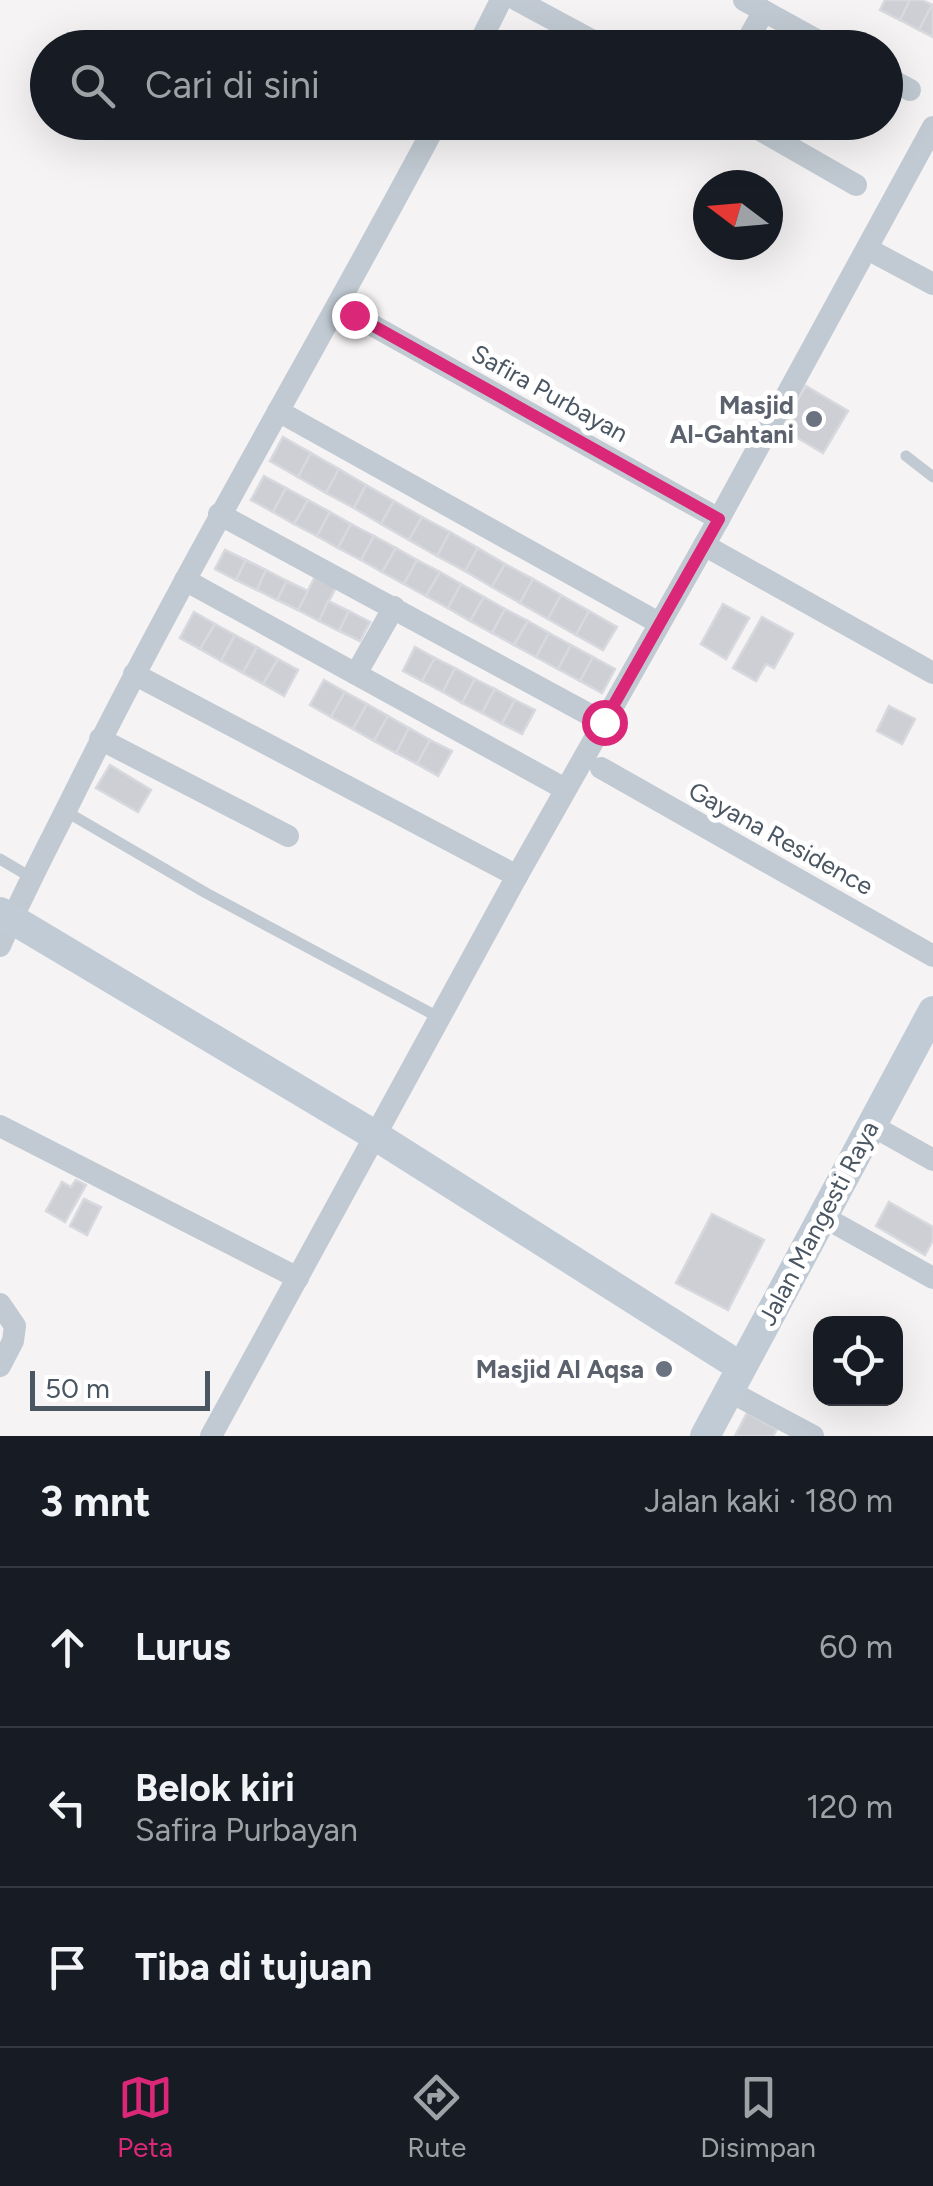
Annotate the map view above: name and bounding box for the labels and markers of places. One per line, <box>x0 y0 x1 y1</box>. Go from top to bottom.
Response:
place label: Masjid Al-Gahtani <box>670 390 794 449</box>
marker: Masjid Al-Gahtani <box>803 408 825 430</box>
place label: Masjid Al Aqsa <box>476 1354 644 1384</box>
marker: Masjid Al Aqsa <box>653 1358 675 1380</box>

